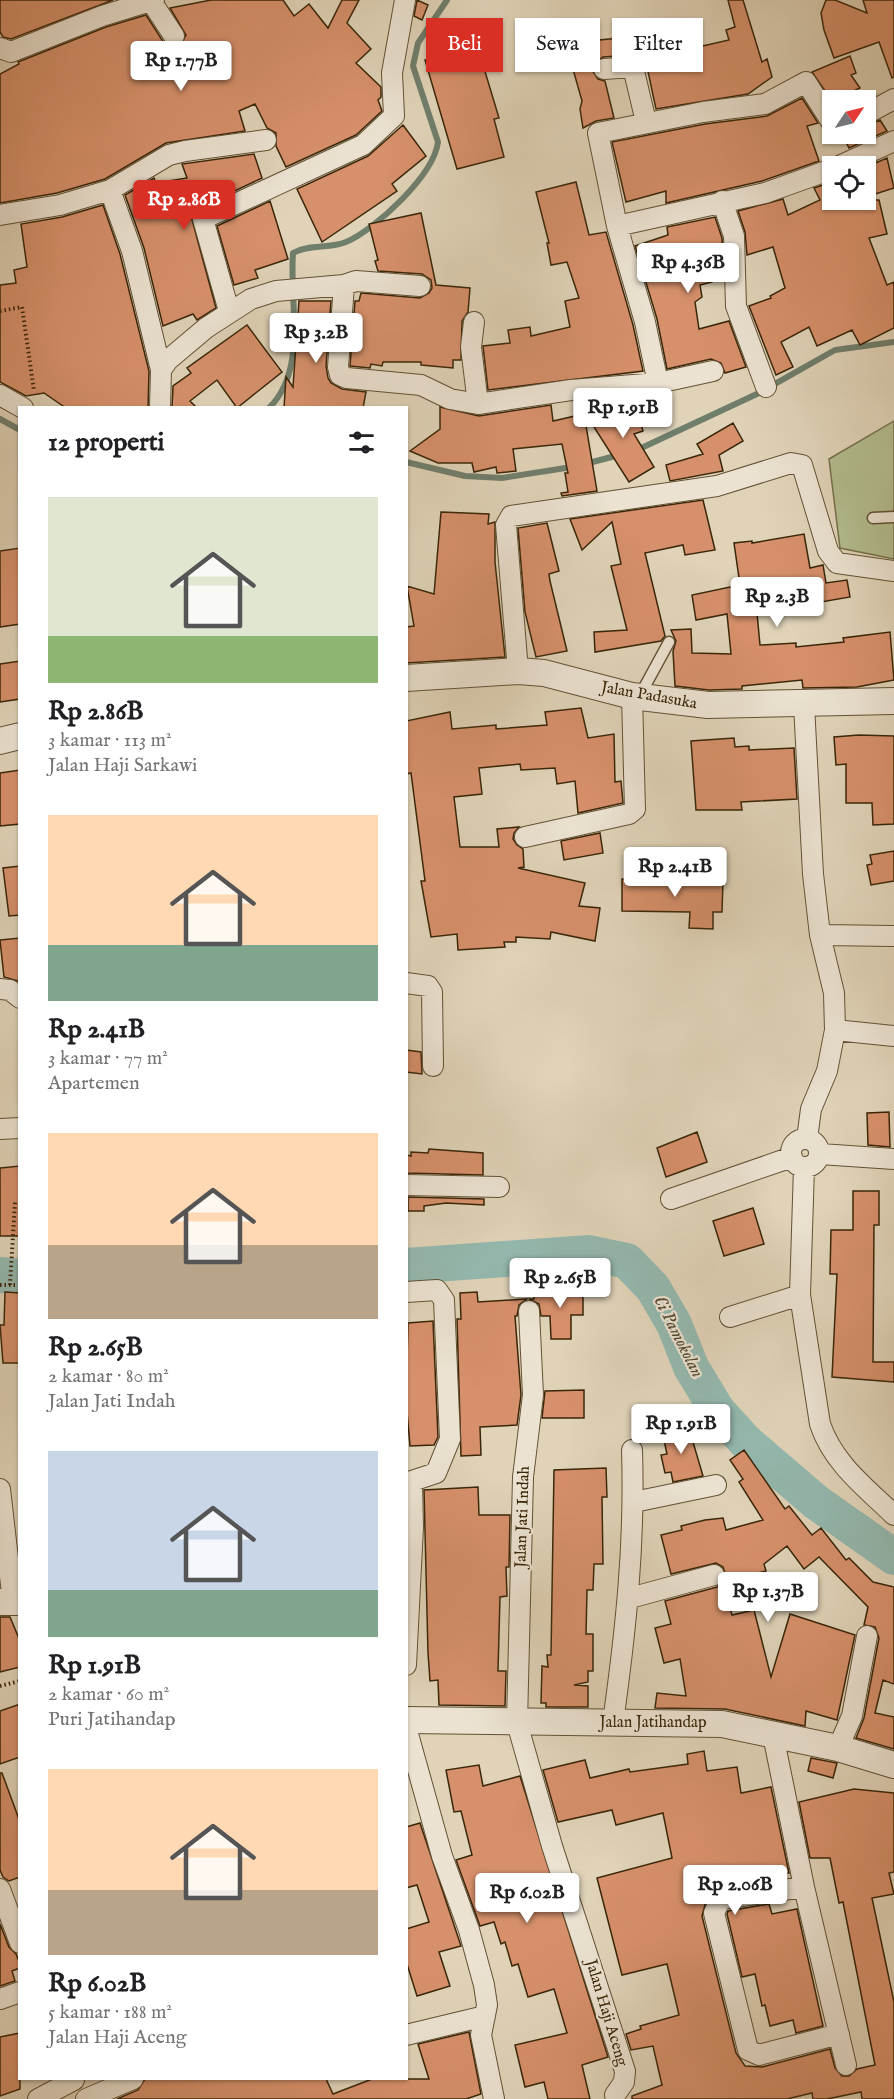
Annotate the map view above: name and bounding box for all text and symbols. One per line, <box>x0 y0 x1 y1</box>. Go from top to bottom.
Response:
chip: Beli <box>426 18 503 72</box>
chip: Sewa <box>515 18 600 72</box>
chip: Filter <box>612 18 703 72</box>
pin: Rp 1.77B <box>119 41 243 92</box>
text: Rp 1.77B <box>145 48 217 73</box>
north arrow <box>822 90 876 144</box>
map controls <box>822 90 876 210</box>
button: locate <box>822 156 876 210</box>
pin: Rp 2.86B <box>122 180 246 231</box>
text: Rp 2.86B <box>147 187 221 212</box>
pin: Rp 4.36B <box>626 243 750 294</box>
text: Rp 4.36B <box>651 250 725 275</box>
pin: Rp 3.2B <box>261 313 371 364</box>
text: Rp 3.2B <box>284 320 348 345</box>
pin: Rp 1.91B <box>561 388 685 439</box>
text: Rp 1.91B <box>587 395 659 420</box>
text: 12 properti <box>48 426 165 459</box>
icon: filters <box>345 426 378 459</box>
icon: home <box>159 536 267 644</box>
pin: Rp 2.3B <box>722 577 832 628</box>
text: Rp 2.3B <box>745 584 809 609</box>
street label: Jalan Padasuka <box>597 677 699 714</box>
text: Rp 2.86B <box>48 695 144 728</box>
text: 3 kamar · 113 m² <box>48 728 172 753</box>
text: Jalan Haji Sarkawi <box>48 753 197 778</box>
pin: Rp 2.41B <box>613 847 737 898</box>
icon: home <box>159 854 267 962</box>
text: Rp 2.41B <box>638 854 712 879</box>
text: Rp 2.41B <box>48 1013 145 1046</box>
text: 3 kamar · 77 m² <box>48 1046 168 1071</box>
text: Apartemen <box>48 1071 140 1096</box>
icon: home <box>159 1172 267 1280</box>
pin: Rp 2.65B <box>498 1258 622 1309</box>
text: Rp 2.65B <box>524 1265 596 1290</box>
water label: Ci Pamokolan <box>648 1292 708 1382</box>
text: Rp 2.65B <box>48 1331 143 1364</box>
text: 2 kamar · 80 m² <box>48 1364 169 1389</box>
text: Jalan Jati Indah <box>48 1389 176 1414</box>
pin: Rp 1.91B <box>619 1404 743 1455</box>
text: Rp 1.91B <box>645 1411 717 1436</box>
street label: Jalan Jati Indah <box>511 1465 535 1570</box>
icon: home <box>159 1490 267 1598</box>
pin: Rp 1.37B <box>706 1572 830 1623</box>
text: Rp 1.37B <box>732 1579 804 1604</box>
text: Rp 1.91B <box>48 1649 141 1682</box>
text: 2 kamar · 60 m² <box>48 1682 169 1707</box>
text: Puri Jatihandap <box>48 1707 176 1732</box>
street label: Jalan Jatihandap <box>597 1713 707 1733</box>
icon: home <box>159 1808 267 1916</box>
pin: Rp 2.06B <box>673 1865 797 1916</box>
text: Rp 2.06B <box>697 1872 773 1897</box>
pin: Rp 6.02B <box>465 1873 589 1924</box>
text: Rp 6.02B <box>489 1880 565 1905</box>
street label: Jalan Haji Aceng <box>580 1955 632 2069</box>
text: Rp 6.02B <box>48 1967 146 2000</box>
text: 5 kamar · 188 m² <box>48 2000 172 2025</box>
text: Jalan Haji Aceng <box>48 2025 187 2050</box>

